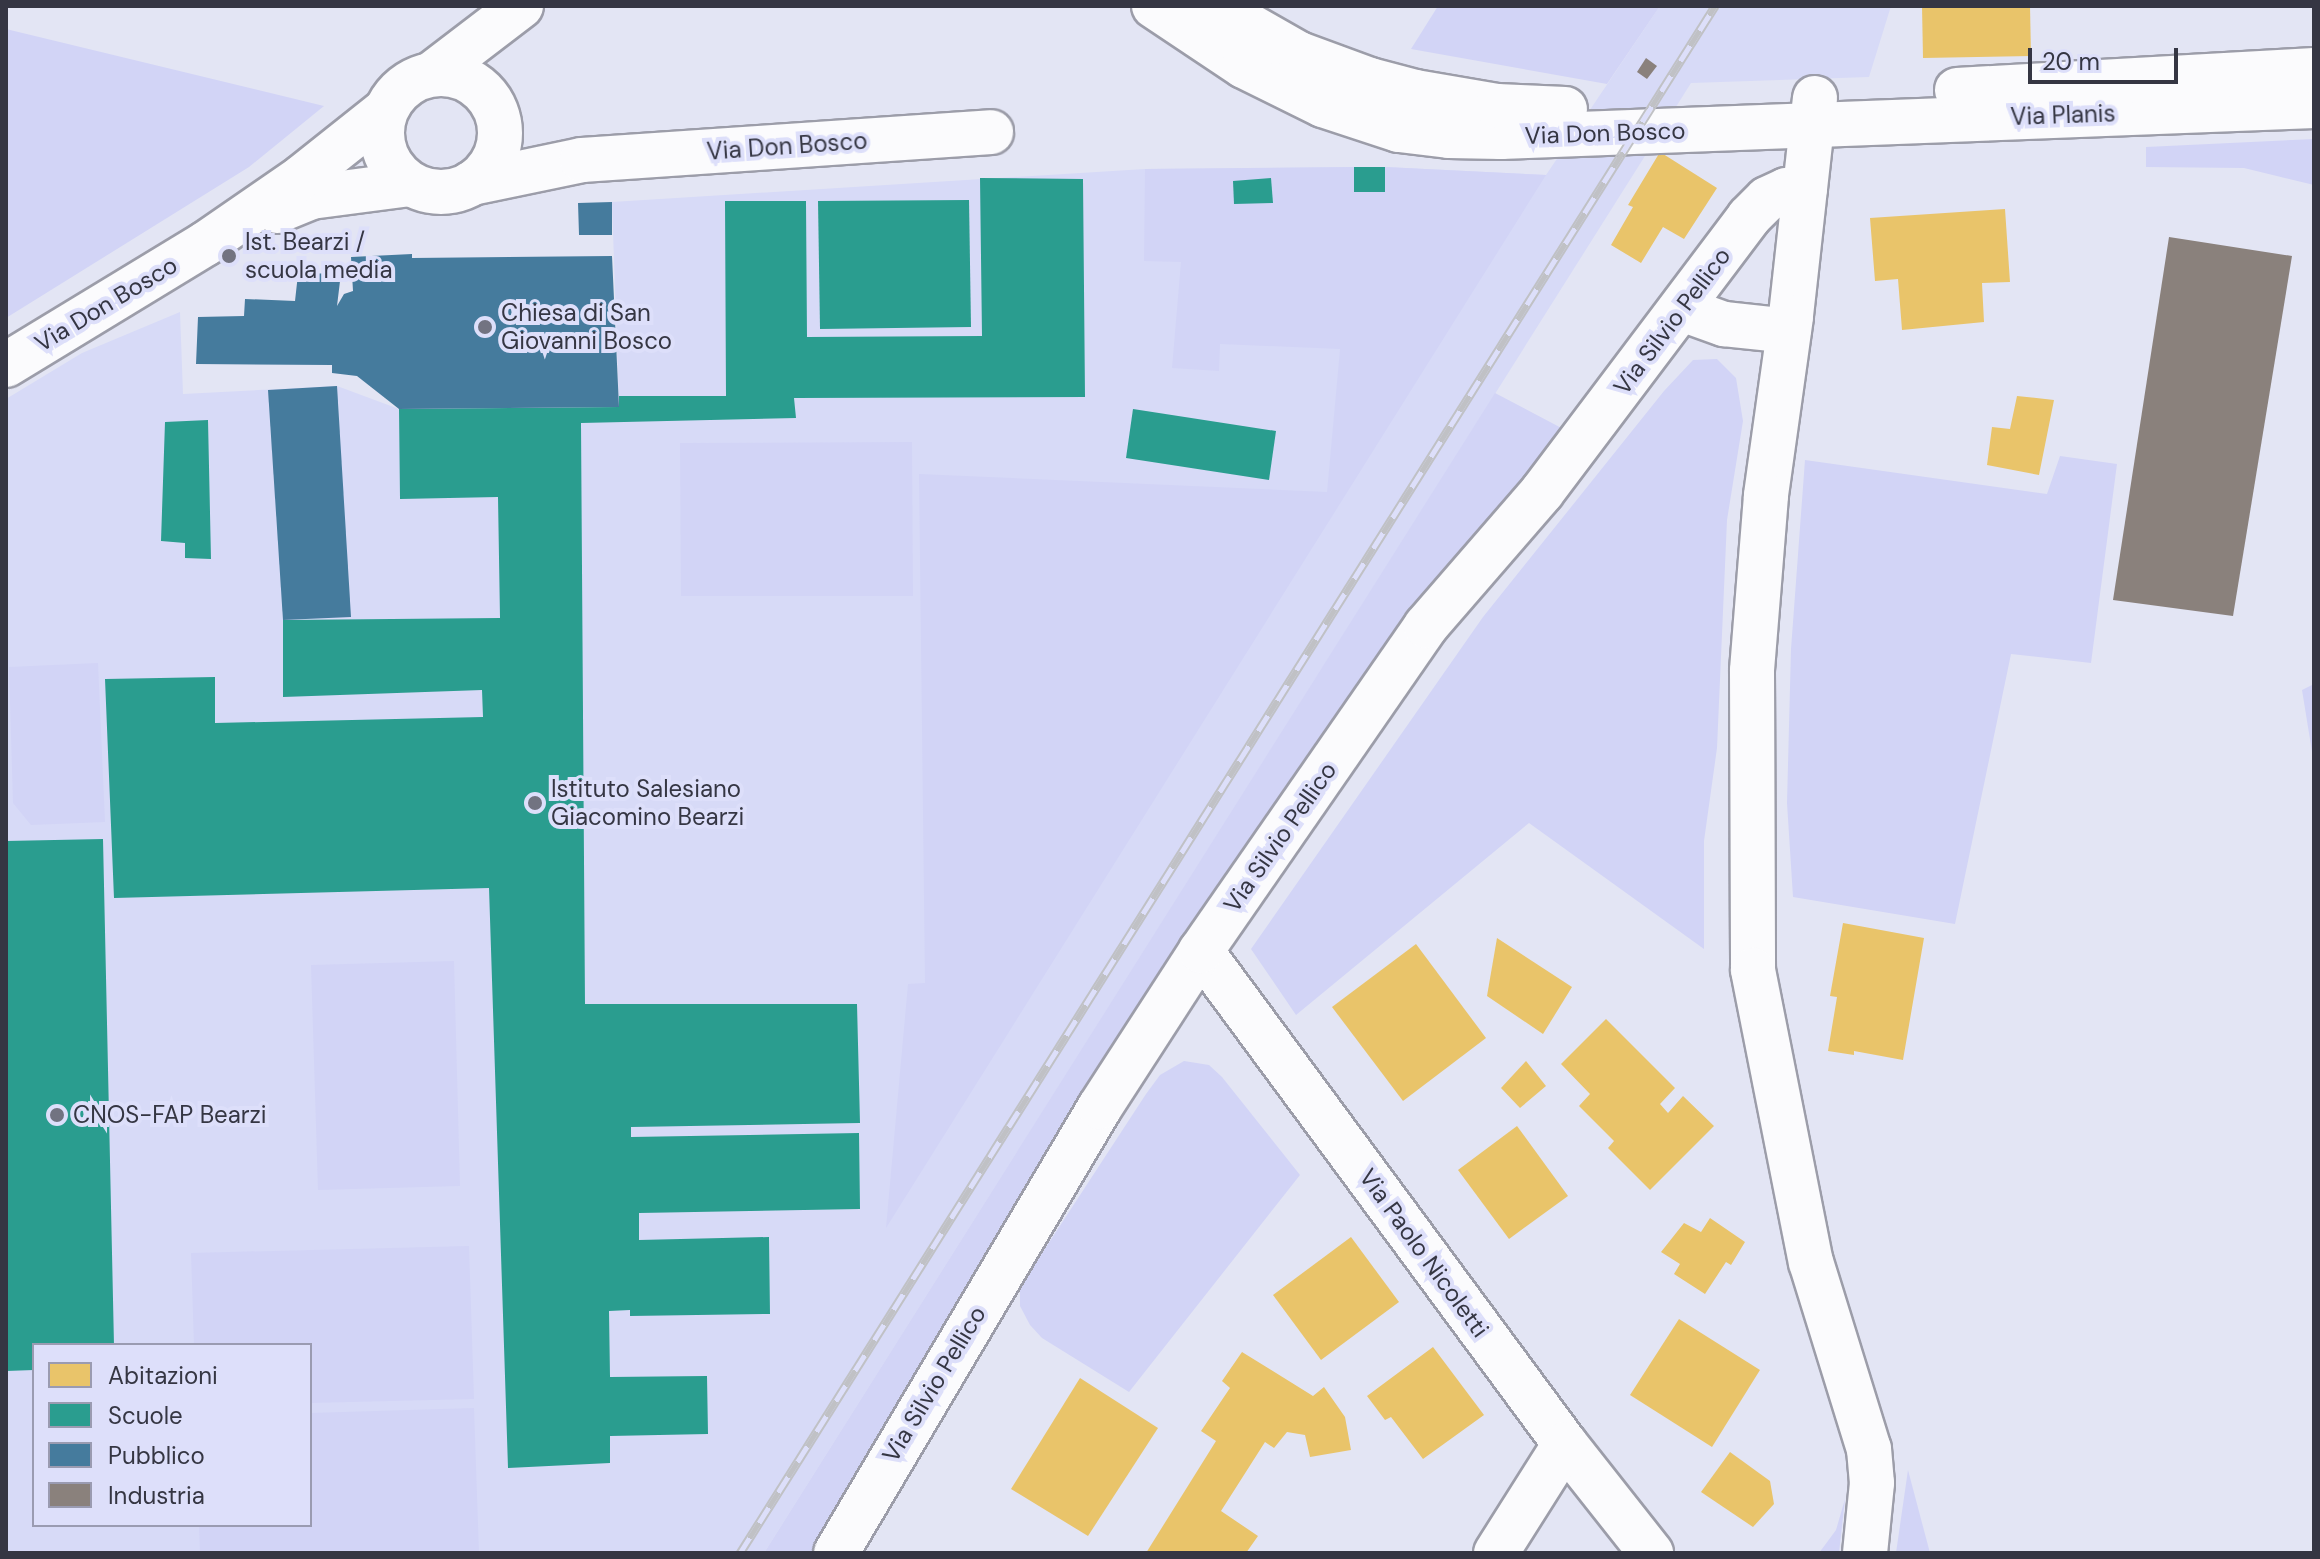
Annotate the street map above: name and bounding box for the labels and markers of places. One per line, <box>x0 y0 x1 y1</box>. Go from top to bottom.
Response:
place label: Ist. Bearzi / scuola media <box>245 228 392 284</box>
marker: Ist. Bearzi / scuola media <box>220 247 238 265</box>
place label: Chiesa di San Giovanni Bosco <box>501 299 672 355</box>
marker: Chiesa di San Giovanni Bosco <box>476 318 494 336</box>
place label: Istituto Salesiano Giacomino Bearzi <box>551 775 744 831</box>
marker: Istituto Salesiano Giacomino Bearzi <box>526 794 544 812</box>
place label: CNOS-FAP Bearzi <box>73 1101 266 1129</box>
marker: CNOS-FAP Bearzi <box>48 1106 66 1124</box>

